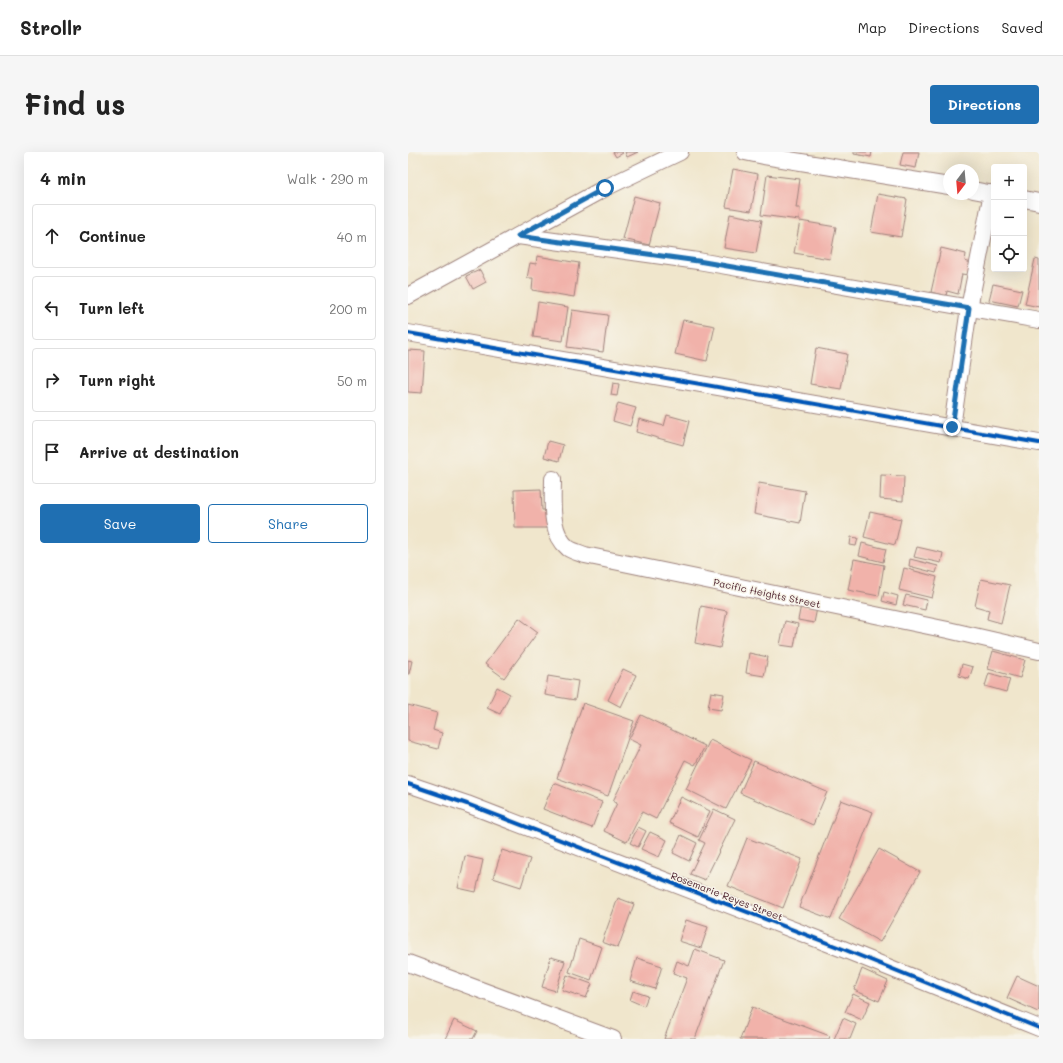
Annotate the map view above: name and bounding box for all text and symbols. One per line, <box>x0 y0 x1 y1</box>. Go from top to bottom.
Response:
text: Strollr <box>20 15 82 40</box>
text: Map <box>858 18 886 37</box>
text: Directions <box>908 18 979 37</box>
text: Saved <box>1001 18 1043 37</box>
button: Directions <box>930 85 1039 124</box>
text: Find us <box>24 86 125 122</box>
north arrow <box>943 164 979 200</box>
map controls <box>991 164 1027 272</box>
button: + <box>991 164 1027 200</box>
text: 4 min <box>40 167 86 189</box>
text: Walk · 290 m <box>287 170 368 187</box>
route start <box>596 179 614 197</box>
button: − <box>991 200 1027 236</box>
icon: ahead <box>41 225 63 247</box>
text: Continue <box>79 226 146 246</box>
text: 40 m <box>337 228 367 245</box>
button: locate <box>991 236 1027 272</box>
icon: left <box>41 297 63 319</box>
text: Turn left <box>79 298 144 318</box>
text: 200 m <box>329 300 367 317</box>
icon: right <box>41 369 63 391</box>
text: Turn right <box>79 370 156 390</box>
text: 50 m <box>337 372 367 389</box>
route end <box>943 418 961 436</box>
icon: arrive <box>41 441 63 463</box>
text: Arrive at destination <box>79 442 239 462</box>
button: Save <box>40 504 200 543</box>
button: Share <box>208 504 368 543</box>
street label: Pacific Heights Street <box>712 575 822 611</box>
street label: Rosemarie Reyes Street <box>669 868 785 924</box>

